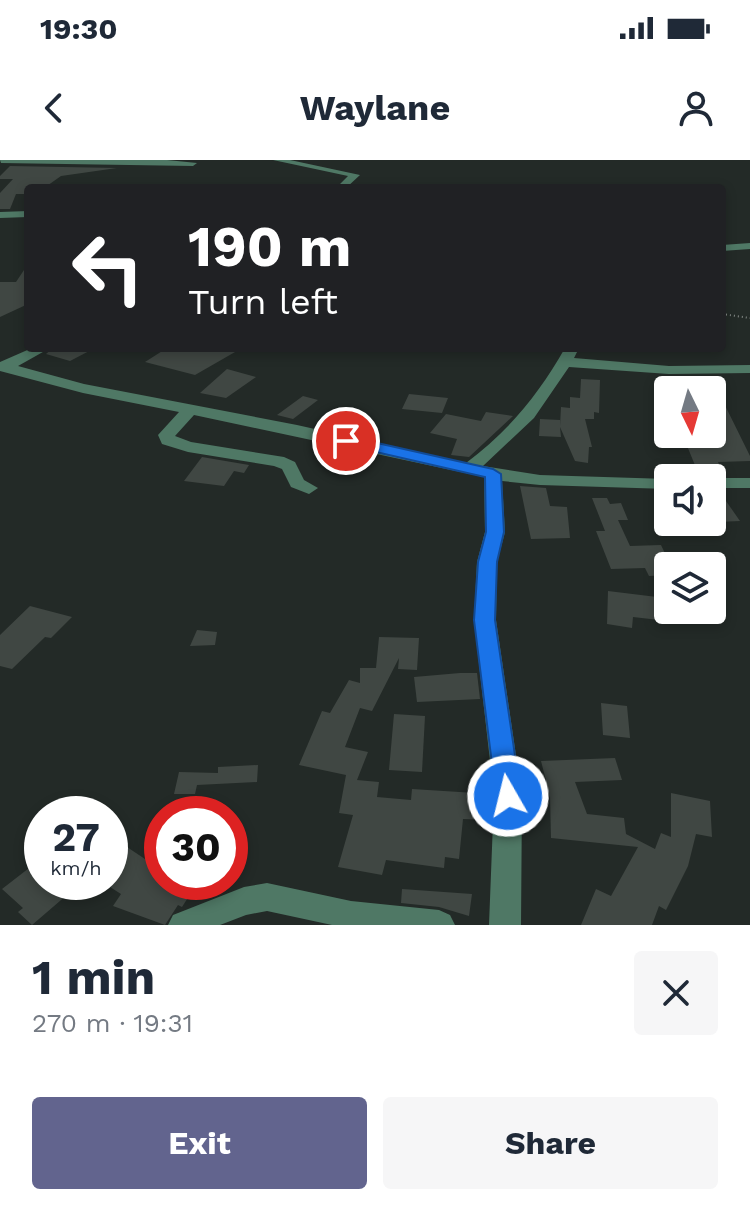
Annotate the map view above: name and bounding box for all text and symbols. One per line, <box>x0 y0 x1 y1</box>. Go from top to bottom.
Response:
text: 19:30 <box>40 11 118 46</box>
icon: back <box>32 86 76 130</box>
icon: person <box>674 86 718 130</box>
text: Waylane <box>300 87 450 129</box>
text: 190 m <box>188 214 351 280</box>
icon: left <box>56 216 160 320</box>
text: Turn left <box>188 281 338 323</box>
north arrow <box>654 376 726 448</box>
map controls <box>654 376 726 624</box>
pin <box>312 407 380 475</box>
icon: arrive <box>324 419 368 463</box>
button: sound <box>654 464 726 536</box>
button: layers <box>654 552 726 624</box>
position arrow <box>466 754 550 838</box>
speed limit sign: 30 <box>144 796 248 900</box>
text: 27 <box>52 814 100 861</box>
text: km/h <box>50 856 102 880</box>
text: 1 min <box>32 949 155 1006</box>
button: close <box>634 951 718 1035</box>
text: 270 m · 19:31 <box>32 1008 193 1038</box>
button: Exit <box>32 1097 367 1189</box>
button: Share <box>383 1097 718 1189</box>

